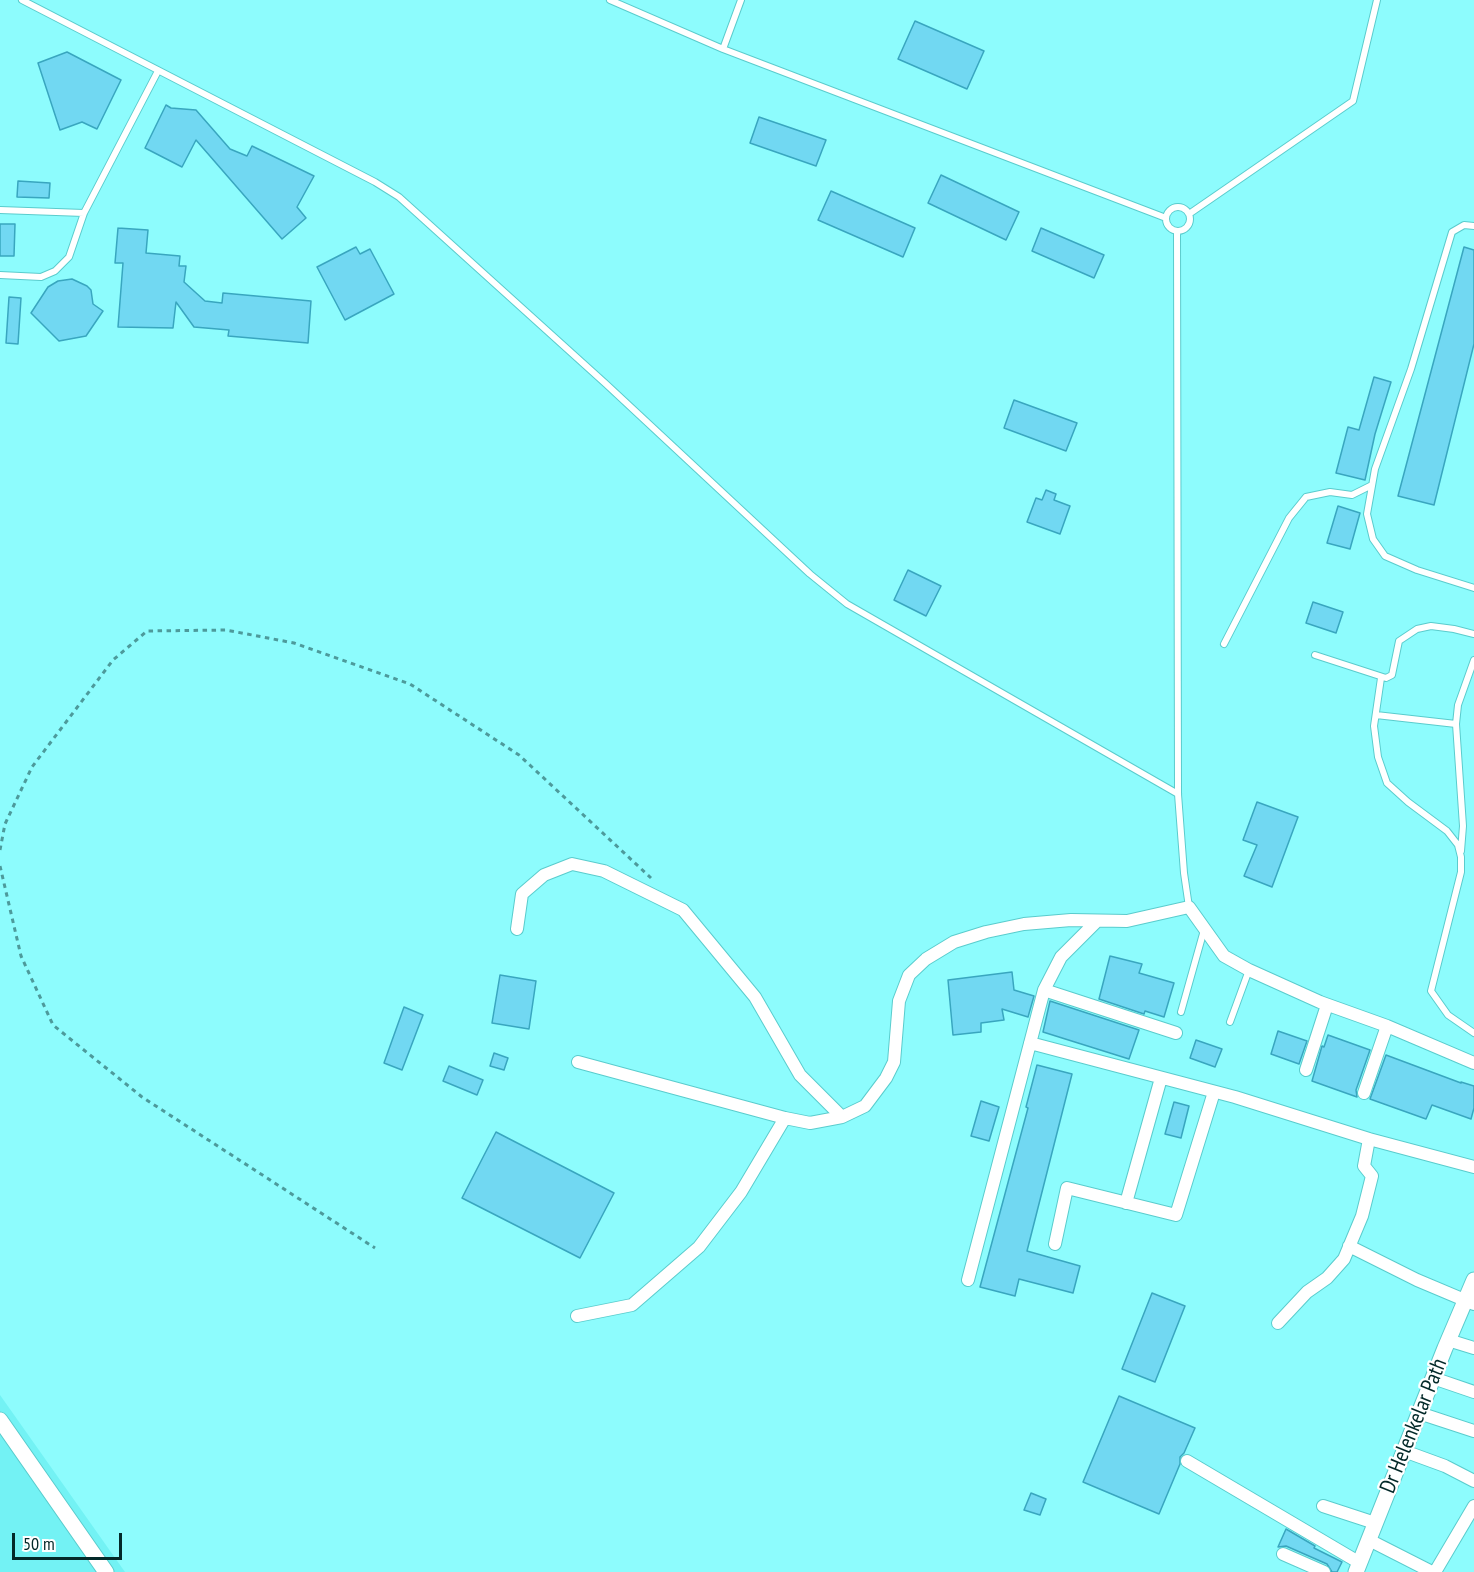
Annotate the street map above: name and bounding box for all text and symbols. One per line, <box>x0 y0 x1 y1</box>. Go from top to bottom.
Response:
street label: Dr Helenkelar Path <box>1375 1355 1453 1497</box>
scale bar <box>15 1521 124 1559</box>
text: 50 m <box>23 1532 55 1555</box>

